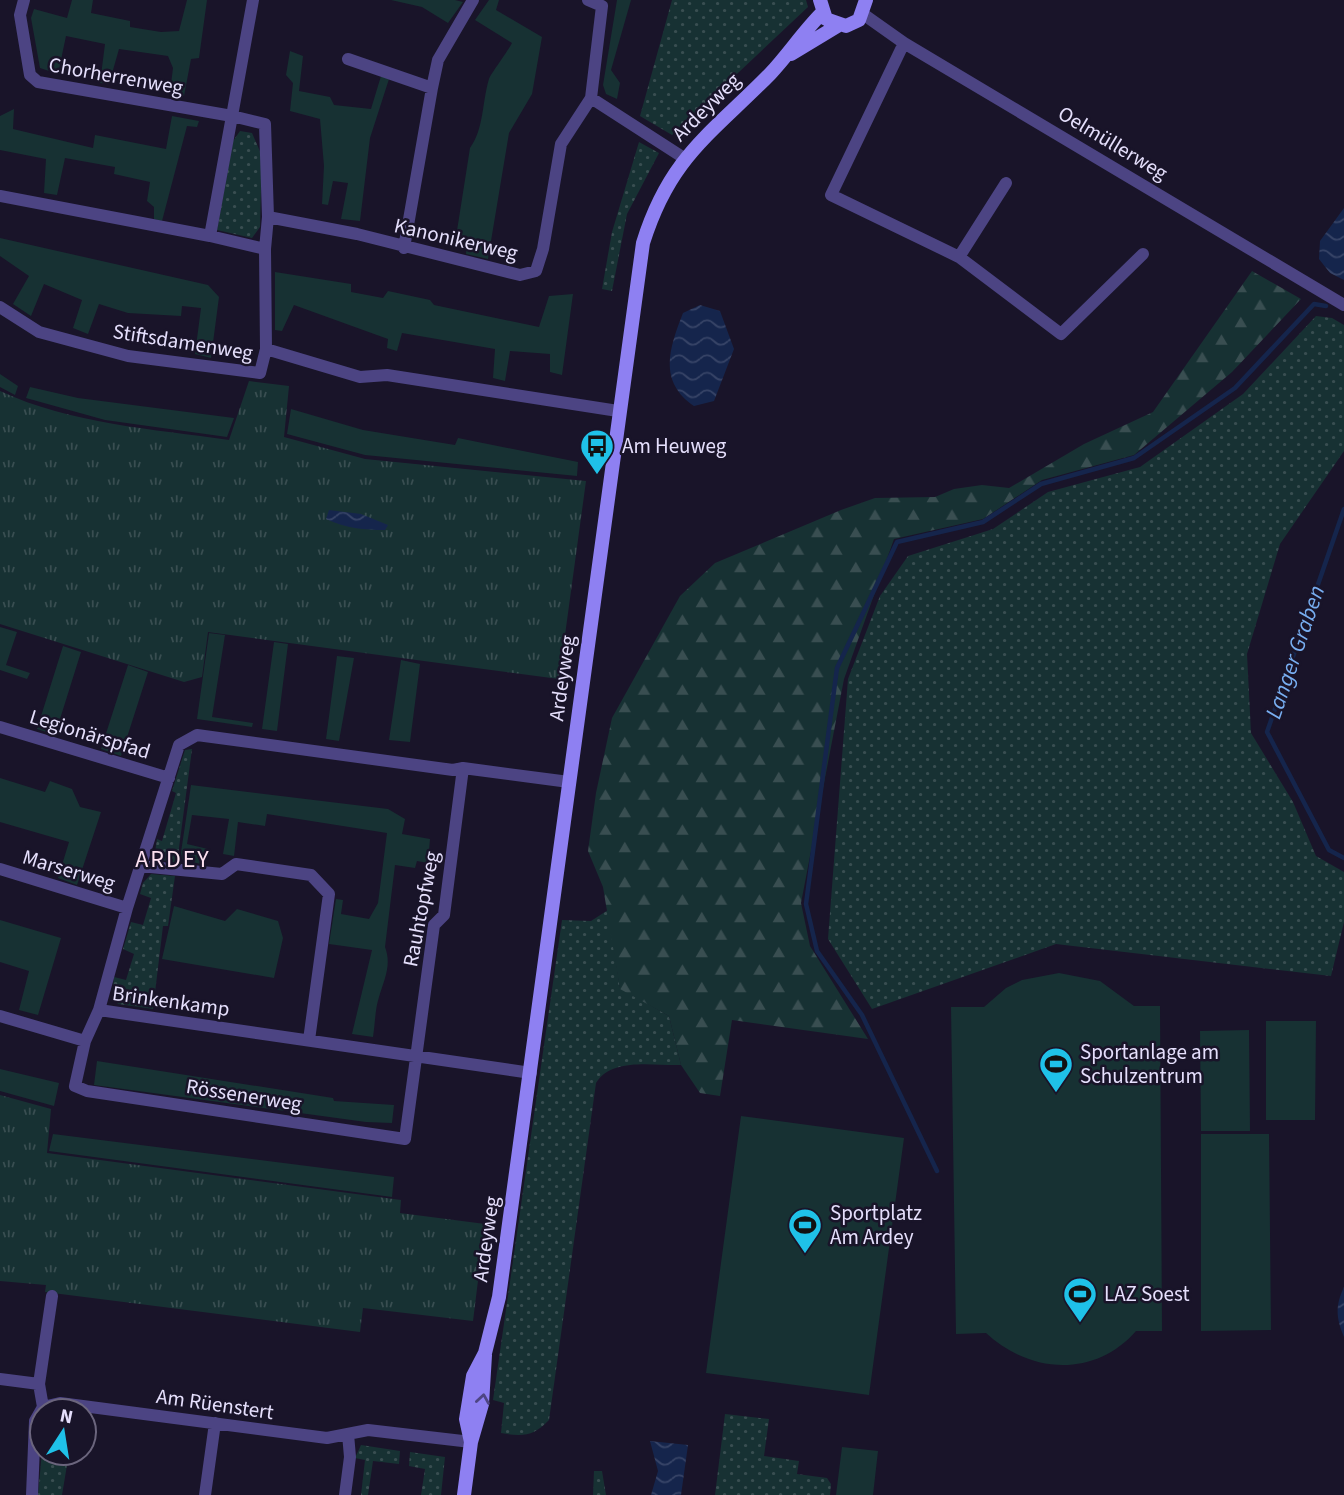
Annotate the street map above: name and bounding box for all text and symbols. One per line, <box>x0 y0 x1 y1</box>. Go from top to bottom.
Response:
street label: Chorherrenweg <box>46 49 186 103</box>
street label: Ardeyweg <box>665 66 747 148</box>
street label: Oelmüllerweg <box>1052 98 1174 188</box>
street label: Kanonikerweg <box>391 210 521 268</box>
street label: Stiftsdamenweg <box>111 316 256 368</box>
bus stop icon: Am Heuweg <box>578 427 616 476</box>
place label: Am Heuweg <box>622 431 727 461</box>
water label: Langer Graben <box>1257 581 1333 723</box>
street label: Ardeyweg <box>541 633 583 723</box>
street label: Legionärspfad <box>26 701 154 767</box>
street label: Marserweg <box>19 842 120 898</box>
district label: ARDEY <box>135 842 211 877</box>
street label: Rauhtopfweg <box>395 848 447 969</box>
street label: Brinkenkamp <box>110 978 232 1024</box>
place label: Sportanlage am Schulzentrum <box>1080 1037 1219 1091</box>
sports icon: Sportanlage am Schulzentrum <box>1037 1045 1075 1094</box>
street label: Rössenerweg <box>184 1071 304 1119</box>
street label: Ardeyweg <box>465 1194 507 1284</box>
place label: Sportplatz Am Ardey <box>830 1198 922 1252</box>
sports icon: Sportplatz Am Ardey <box>786 1206 824 1255</box>
sports icon: LAZ Soest <box>1061 1275 1099 1324</box>
place label: LAZ Soest <box>1104 1279 1190 1309</box>
street label: Am Rüenstert <box>154 1381 276 1427</box>
one-way arrow <box>475 1393 490 1405</box>
north arrow <box>28 1397 98 1467</box>
text: N <box>57 1402 75 1431</box>

